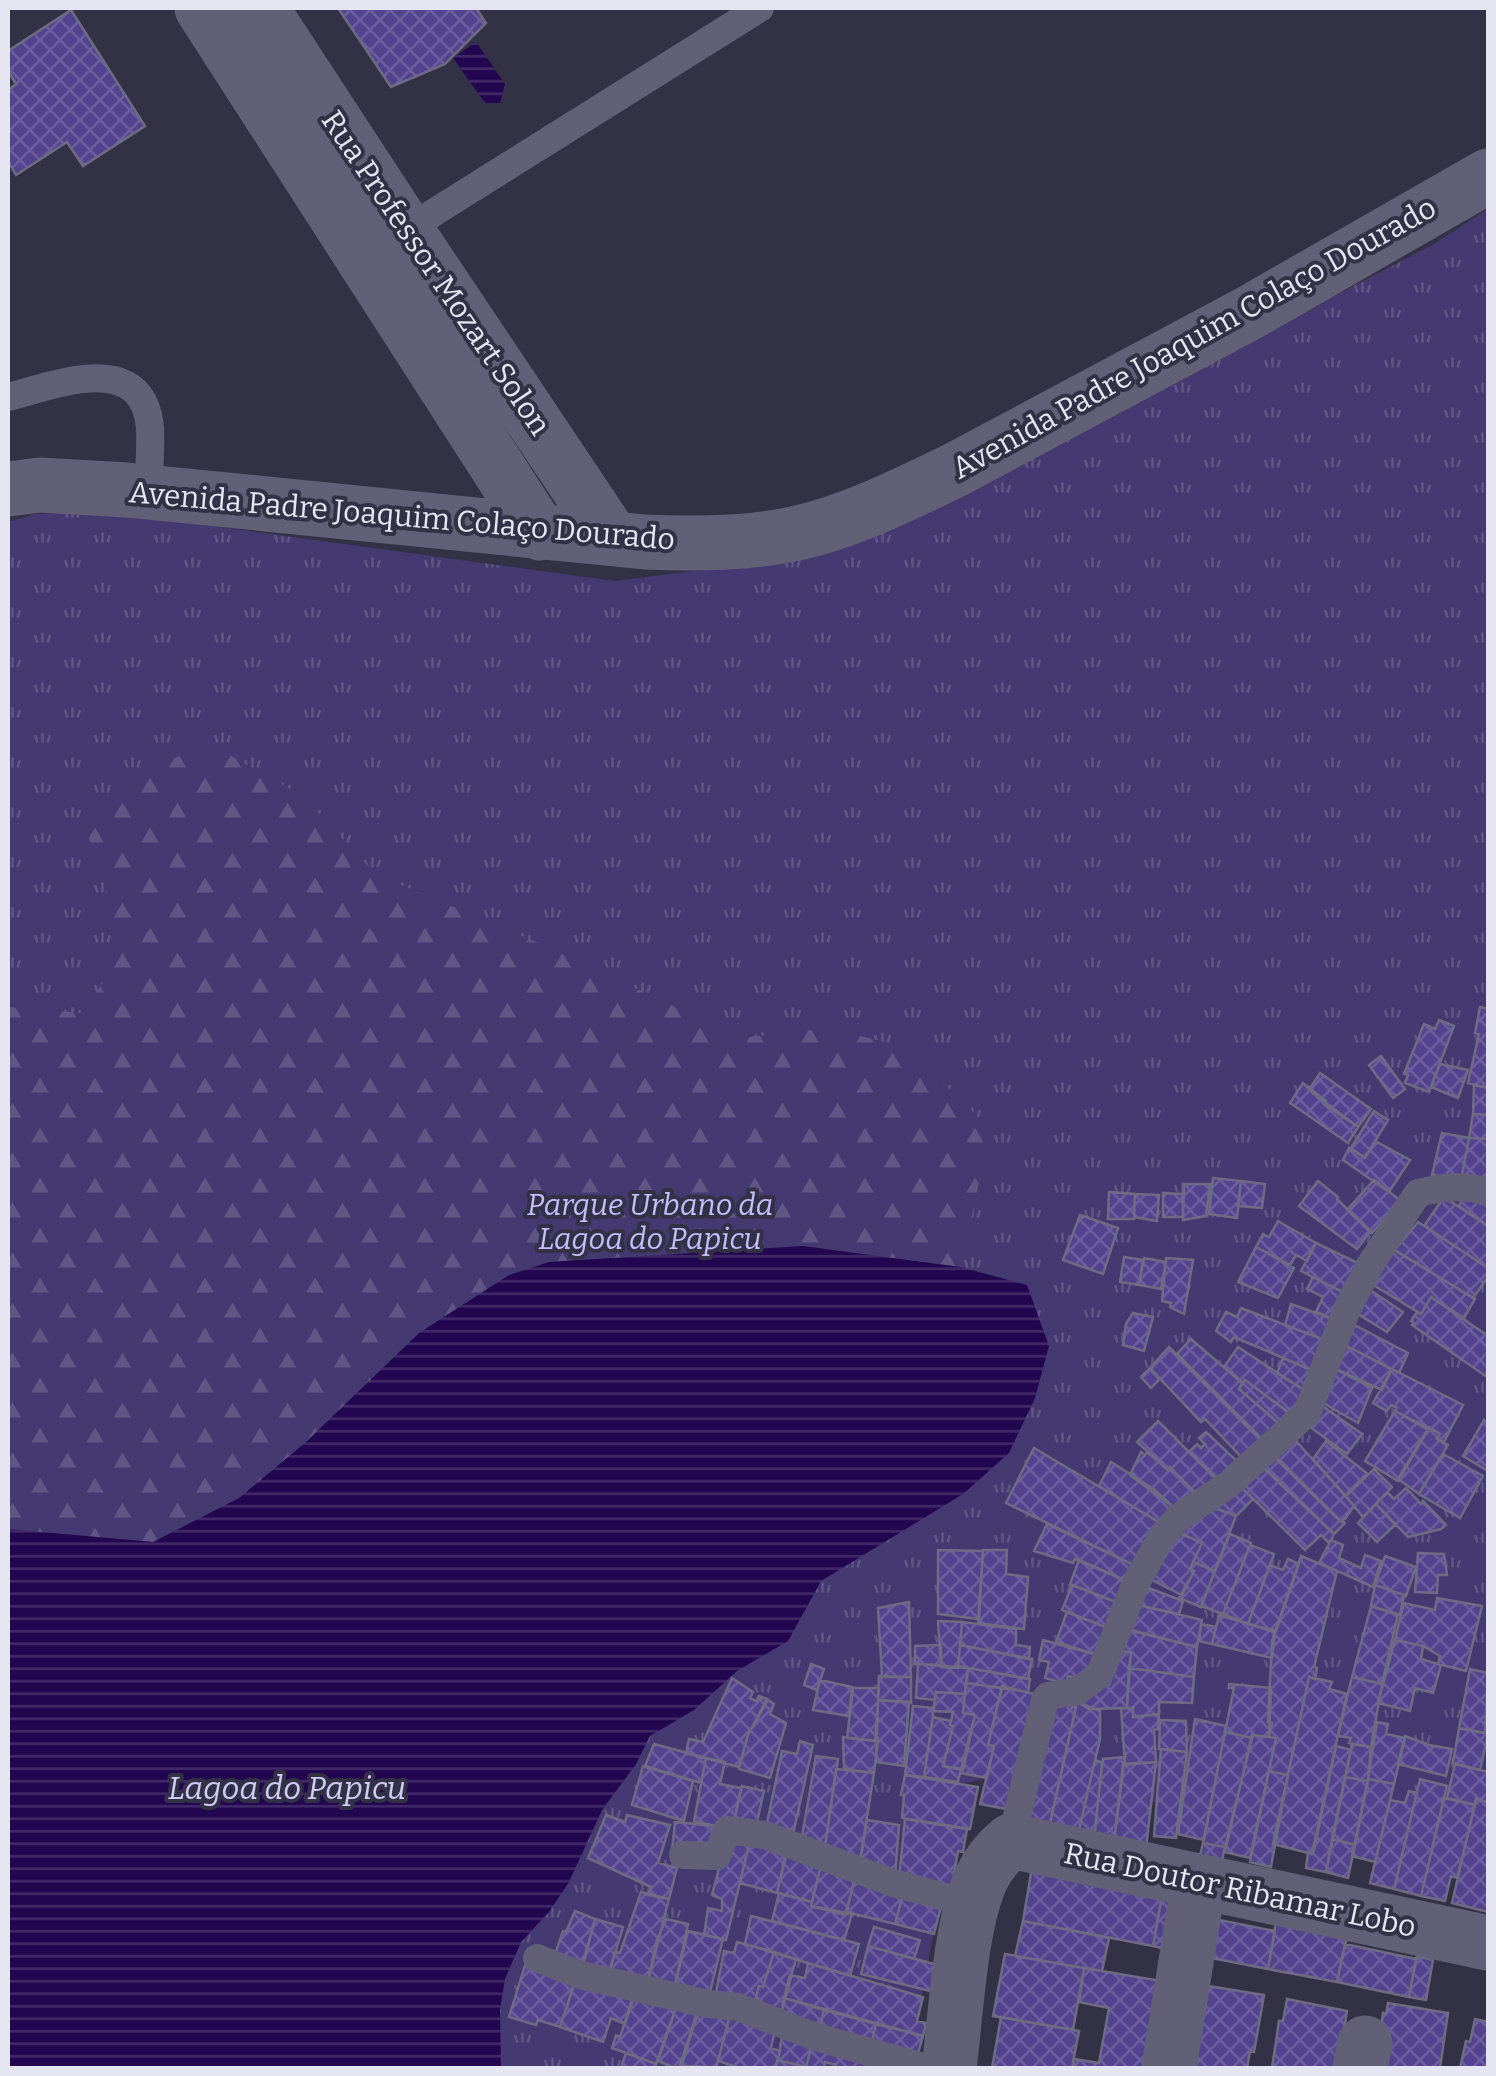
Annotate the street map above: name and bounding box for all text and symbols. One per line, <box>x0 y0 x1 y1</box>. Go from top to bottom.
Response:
street label: Rua Professor Mozart Solon <box>314 104 558 442</box>
street label: Avenida Padre Joaquim Colaço Dourado <box>946 189 1442 487</box>
street label: Avenida Padre Joaquim Colaço Dourado <box>128 474 676 558</box>
park label: Parque Urbano da Lagoa do Papicu <box>527 1187 773 1257</box>
water label: Lagoa do Papicu <box>168 1769 406 1807</box>
street label: Rua Doutor Ribamar Lobo <box>1061 1835 1419 1945</box>

